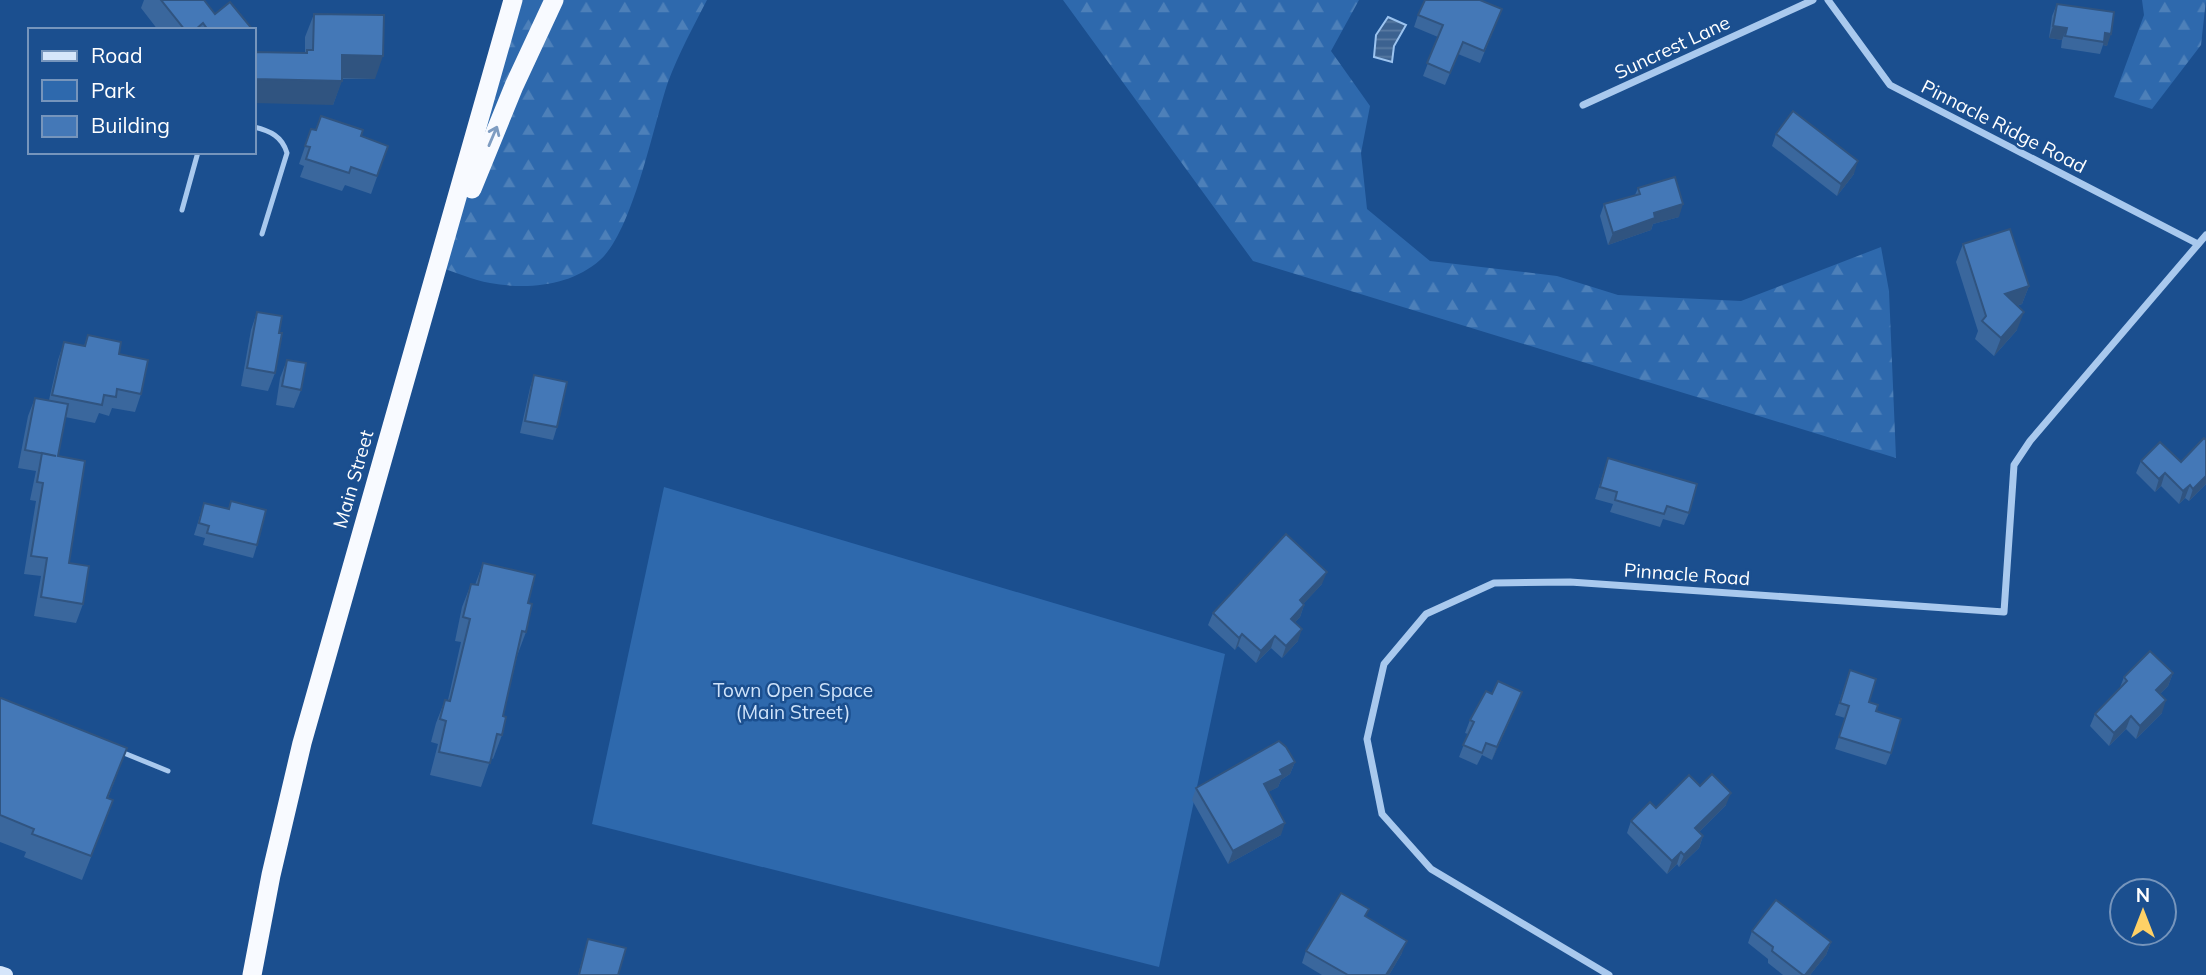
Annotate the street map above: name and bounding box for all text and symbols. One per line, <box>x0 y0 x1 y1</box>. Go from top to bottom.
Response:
street label: Suncrest Lane <box>1610 10 1734 84</box>
legend <box>28 28 256 154</box>
text: Road <box>91 42 142 68</box>
street label: Pinnacle Ridge Road <box>1917 74 2091 178</box>
text: Park <box>91 77 135 103</box>
text: Building <box>91 112 170 138</box>
one-way arrow <box>488 126 501 148</box>
street label: Main Street <box>328 427 379 531</box>
street label: Pinnacle Road <box>1623 558 1751 590</box>
park label: Town Open Space (Main Street) <box>713 678 873 724</box>
north arrow <box>2108 877 2178 947</box>
text: N <box>2136 883 2150 907</box>

